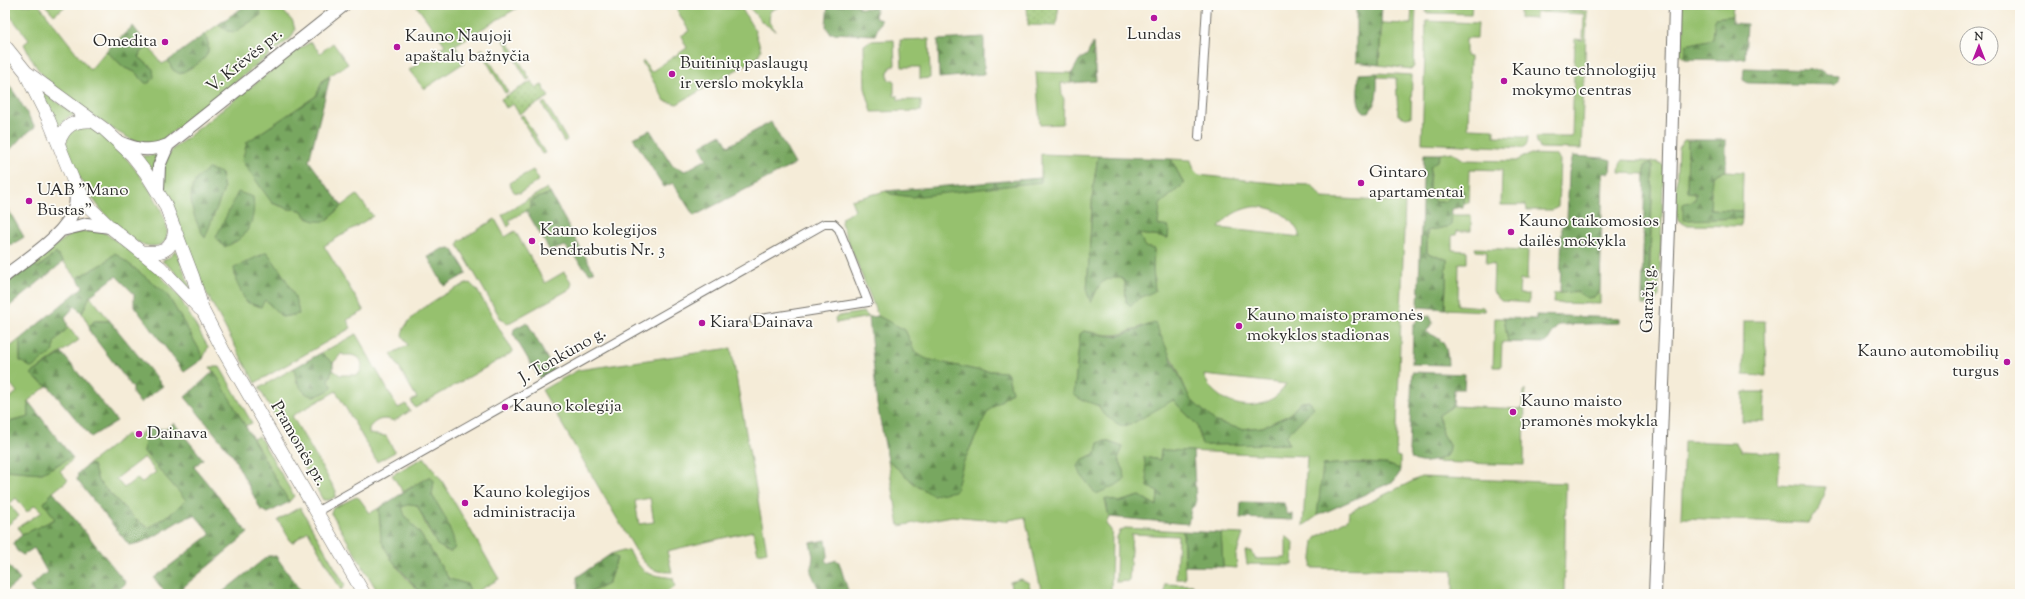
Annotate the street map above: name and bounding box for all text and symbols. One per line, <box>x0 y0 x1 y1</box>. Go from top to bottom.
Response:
marker: Lundas <box>1149 13 1159 23</box>
street label: V. Krėvės pr. <box>202 23 288 99</box>
place label: Lundas <box>1127 23 1181 47</box>
place label: Kauno Naujoji apaštalų bažnyčia <box>405 25 530 69</box>
north arrow <box>1959 26 1999 66</box>
text: N <box>1974 29 1984 45</box>
place label: Omedita <box>93 30 157 54</box>
marker: Omedita <box>160 37 170 47</box>
marker: Kauno Naujoji apaštalų bažnyčia <box>392 42 402 52</box>
place label: Buitinių paslaugų ir verslo mokykla <box>680 52 808 96</box>
place label: Kauno technologijų mokymo centras <box>1512 59 1657 103</box>
marker: Buitinių paslaugų ir verslo mokykla <box>667 69 677 79</box>
marker: Kauno technologijų mokymo centras <box>1499 76 1509 86</box>
place label: Gintaro apartamentai <box>1369 161 1464 205</box>
marker: Gintaro apartamentai <box>1356 178 1366 188</box>
place label: UAB "Mano Būstas" <box>37 179 128 223</box>
marker: UAB "Mano Būstas" <box>24 196 34 206</box>
place label: Kauno taikomosios dailės mokykla <box>1519 210 1659 254</box>
place label: Kauno kolegijos bendrabutis Nr. 3 <box>540 219 665 263</box>
marker: Kauno taikomosios dailės mokykla <box>1506 227 1516 237</box>
marker: Kauno kolegijos bendrabutis Nr. 3 <box>527 236 537 246</box>
street label: Garažų g. <box>1636 265 1662 333</box>
place label: Kauno maisto pramonės mokyklos stadionas <box>1247 304 1423 348</box>
place label: Kiara Dainava <box>710 311 813 335</box>
marker: Kiara Dainava <box>697 318 707 328</box>
street label: J. Tonkūno g. <box>514 321 611 391</box>
marker: Kauno maisto pramonės mokyklos stadionas <box>1234 321 1244 331</box>
place label: Kauno automobilių turgus <box>1858 340 1999 384</box>
marker: Kauno automobilių turgus <box>2002 357 2012 367</box>
place label: Kauno maisto pramonės mokykla <box>1521 390 1658 434</box>
place label: Kauno kolegija <box>513 395 622 419</box>
street label: Pramonės pr. <box>264 397 332 491</box>
marker: Kauno kolegija <box>500 402 510 412</box>
marker: Kauno maisto pramonės mokykla <box>1508 407 1518 417</box>
place label: Dainava <box>147 422 208 446</box>
marker: Dainava <box>134 429 144 439</box>
place label: Kauno kolegijos administracija <box>473 481 590 525</box>
marker: Kauno kolegijos administracija <box>460 498 470 508</box>

